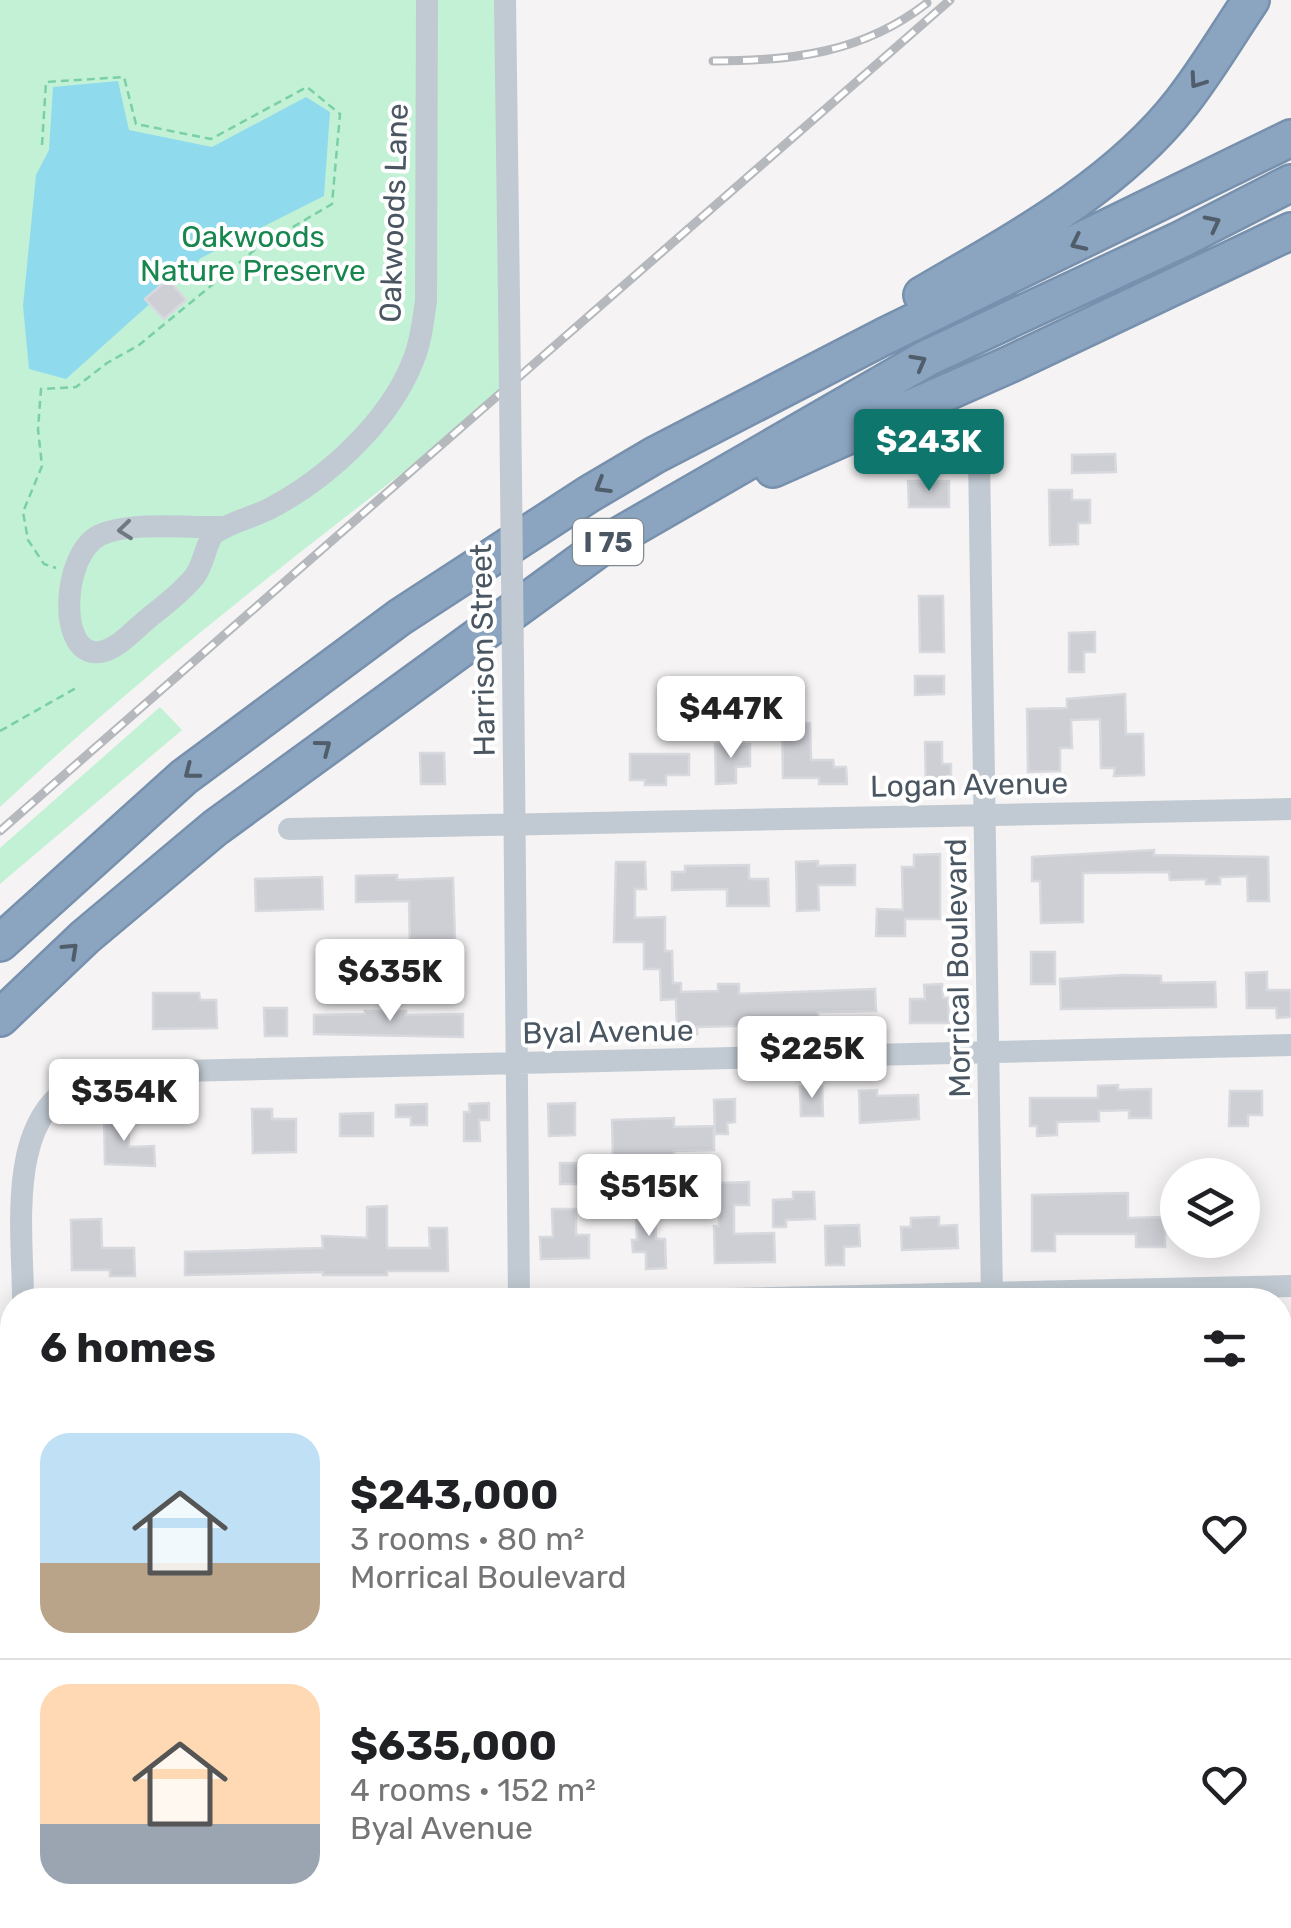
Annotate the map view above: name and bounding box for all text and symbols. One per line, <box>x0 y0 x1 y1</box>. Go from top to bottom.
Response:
one-way arrow <box>1191 69 1209 88</box>
street label: Oakwoods Lane <box>372 103 416 323</box>
one-way arrow <box>1203 215 1221 235</box>
park label: Oakwoods Nature Preserve <box>140 219 366 289</box>
one-way arrow <box>1070 230 1088 250</box>
one-way arrow <box>909 355 927 375</box>
pin: $243K <box>859 409 999 494</box>
text: $243K <box>876 422 982 460</box>
one-way arrow <box>595 474 613 493</box>
one-way arrow <box>117 519 133 540</box>
road number: I 75 <box>573 519 643 565</box>
street label: Harrison Street <box>463 543 503 757</box>
pin: $447K <box>661 676 801 761</box>
text: $447K <box>679 689 783 727</box>
one-way arrow <box>313 741 331 758</box>
one-way arrow <box>185 760 203 778</box>
street label: Logan Avenue <box>870 765 1068 805</box>
street label: Morrical Boulevard <box>938 838 978 1098</box>
pin: $635K <box>320 939 460 1024</box>
one-way arrow <box>59 944 77 962</box>
text: $635K <box>337 952 443 990</box>
street label: Byal Avenue <box>522 1013 694 1051</box>
pin: $225K <box>742 1016 882 1101</box>
text: $225K <box>760 1029 864 1067</box>
pin: $354K <box>54 1059 194 1144</box>
text: $354K <box>71 1072 177 1110</box>
pin: $515K <box>579 1154 719 1239</box>
map controls <box>1160 1158 1260 1258</box>
button: layers <box>1160 1158 1260 1258</box>
text: $515K <box>599 1167 699 1205</box>
icon: filters <box>1197 1321 1252 1376</box>
text: 6 homes <box>40 1323 216 1373</box>
text: $243,000 <box>350 1470 559 1520</box>
icon: home <box>120 1473 240 1593</box>
icon: heart <box>1197 1506 1252 1561</box>
text: 3 rooms · 80 m² <box>350 1520 585 1558</box>
text: Morrical Boulevard <box>350 1558 627 1596</box>
text: $635,000 <box>350 1721 557 1771</box>
icon: home <box>120 1724 240 1844</box>
icon: heart <box>1197 1757 1252 1812</box>
text: 4 rooms · 152 m² <box>350 1771 596 1809</box>
text: Byal Avenue <box>350 1809 533 1847</box>

